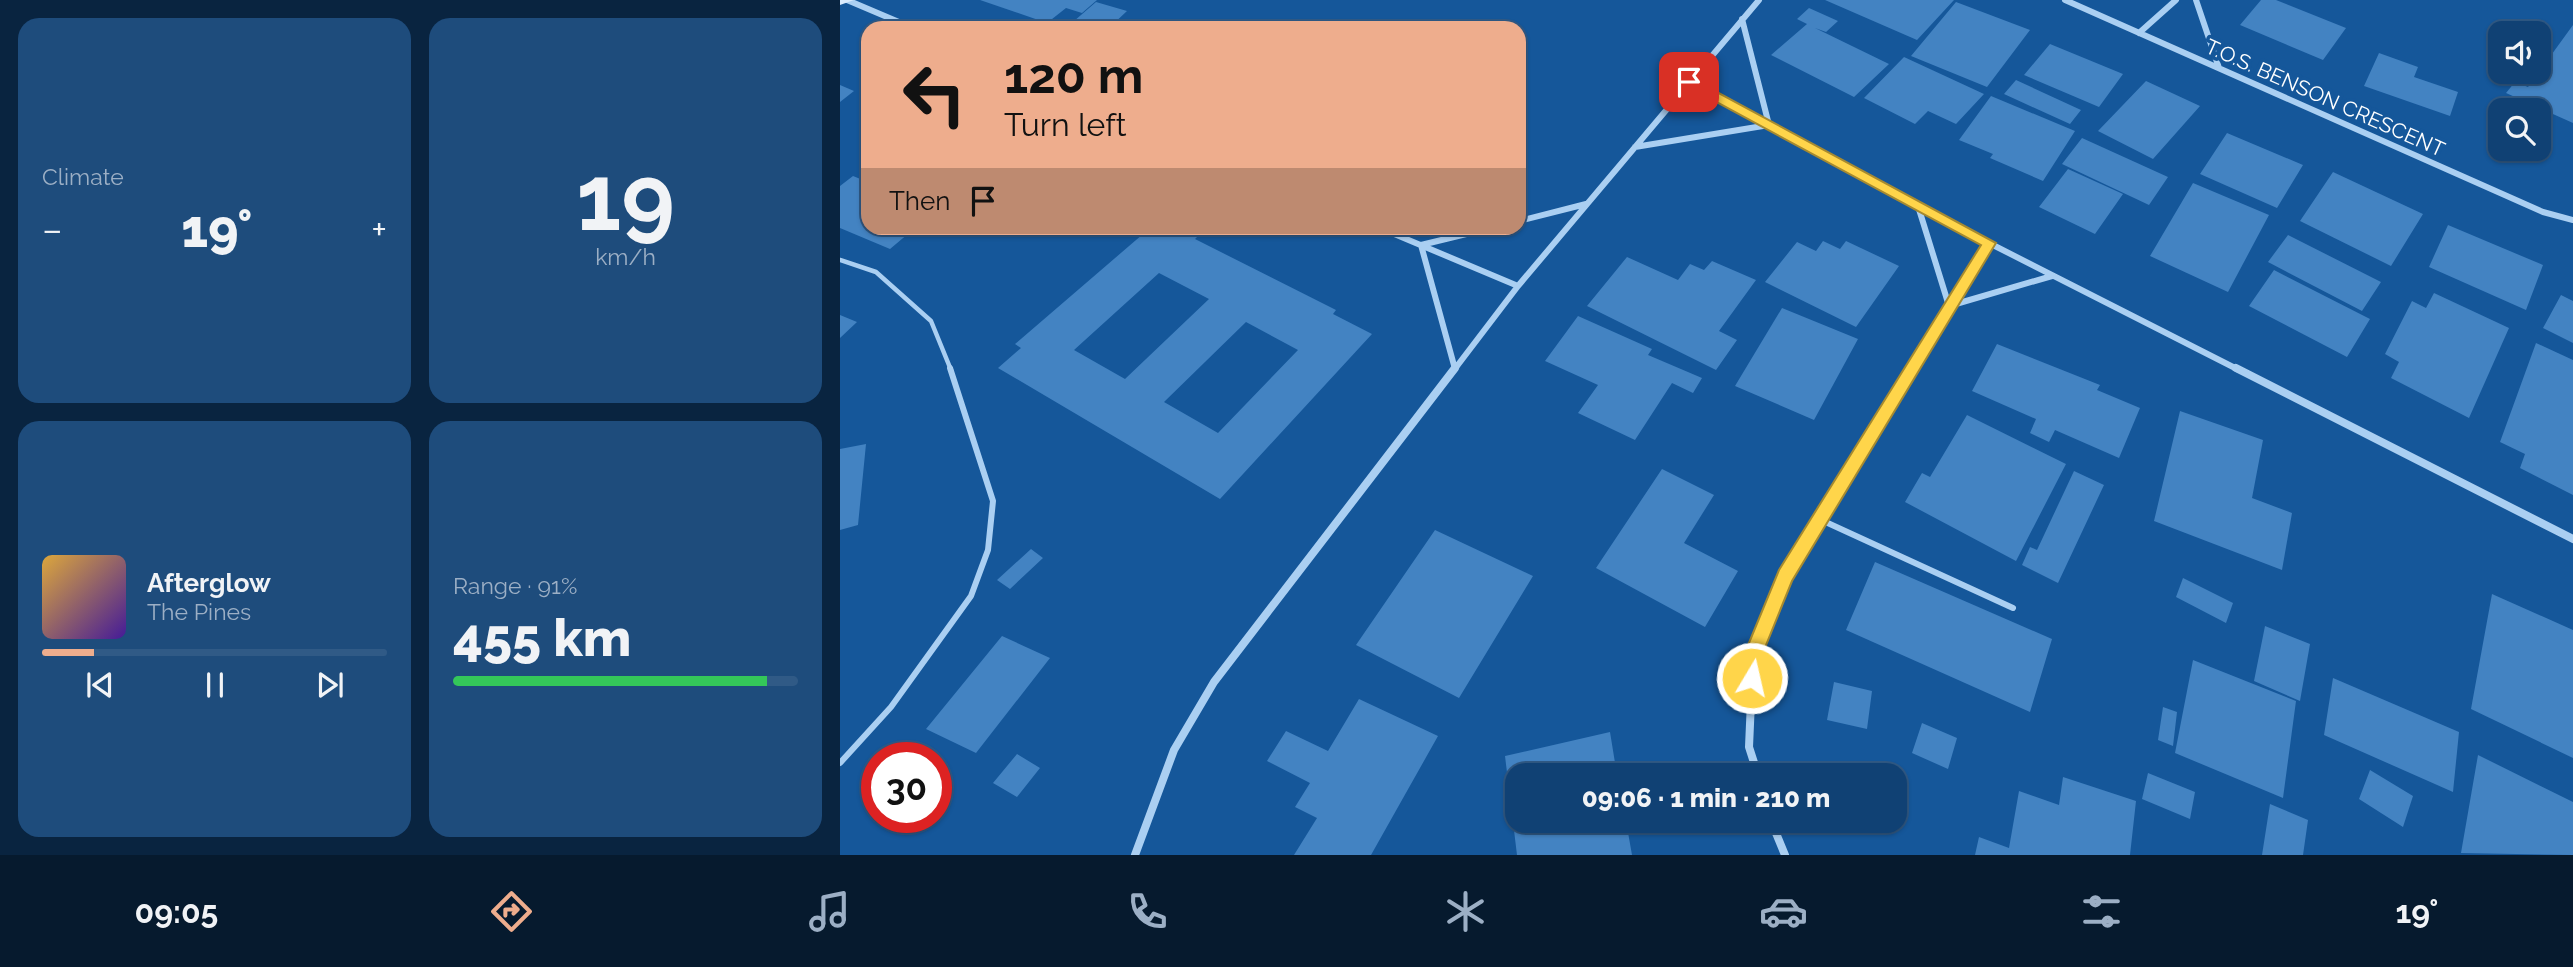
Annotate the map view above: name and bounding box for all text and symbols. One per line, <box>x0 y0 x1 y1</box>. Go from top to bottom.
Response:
map controls <box>2488 21 2551 161</box>
button: sound <box>2488 21 2551 84</box>
street label: T.O.S. BENSON CRESCENT <box>2202 33 2449 162</box>
text: 120 m <box>1004 47 1143 104</box>
icon: left <box>889 49 980 140</box>
pin <box>1659 52 1719 112</box>
icon: arrive <box>1670 63 1708 101</box>
button: search <box>2488 98 2551 161</box>
text: Turn left <box>1004 106 1126 143</box>
text: 19 <box>576 144 675 251</box>
text: Climate <box>42 163 124 190</box>
icon: arrive <box>964 182 1002 220</box>
text: Then <box>889 186 950 216</box>
text: 19° <box>181 198 253 259</box>
text: − <box>42 207 62 252</box>
text: + <box>371 207 387 252</box>
text: km/h <box>595 243 656 270</box>
text: Afterglow <box>147 568 271 598</box>
text: Range · 91% <box>453 572 577 599</box>
text: The Pines <box>147 598 251 625</box>
text: 455 km <box>453 607 631 668</box>
position arrow <box>1715 641 1789 715</box>
icon: previous <box>81 666 119 704</box>
icon: pause <box>196 666 234 704</box>
icon: next <box>311 666 349 704</box>
speed limit sign: 30 <box>861 742 952 833</box>
text: 09:06 · 1 min · 210 m <box>1582 783 1830 813</box>
icon: directions <box>487 887 536 936</box>
icon: music <box>805 887 854 936</box>
icon: phone <box>1123 887 1172 936</box>
icon: climate <box>1441 887 1490 936</box>
icon: car <box>1759 887 1808 936</box>
icon: filters <box>2077 887 2126 936</box>
text: 09:05 <box>135 893 218 930</box>
text: 19° <box>2396 893 2438 930</box>

